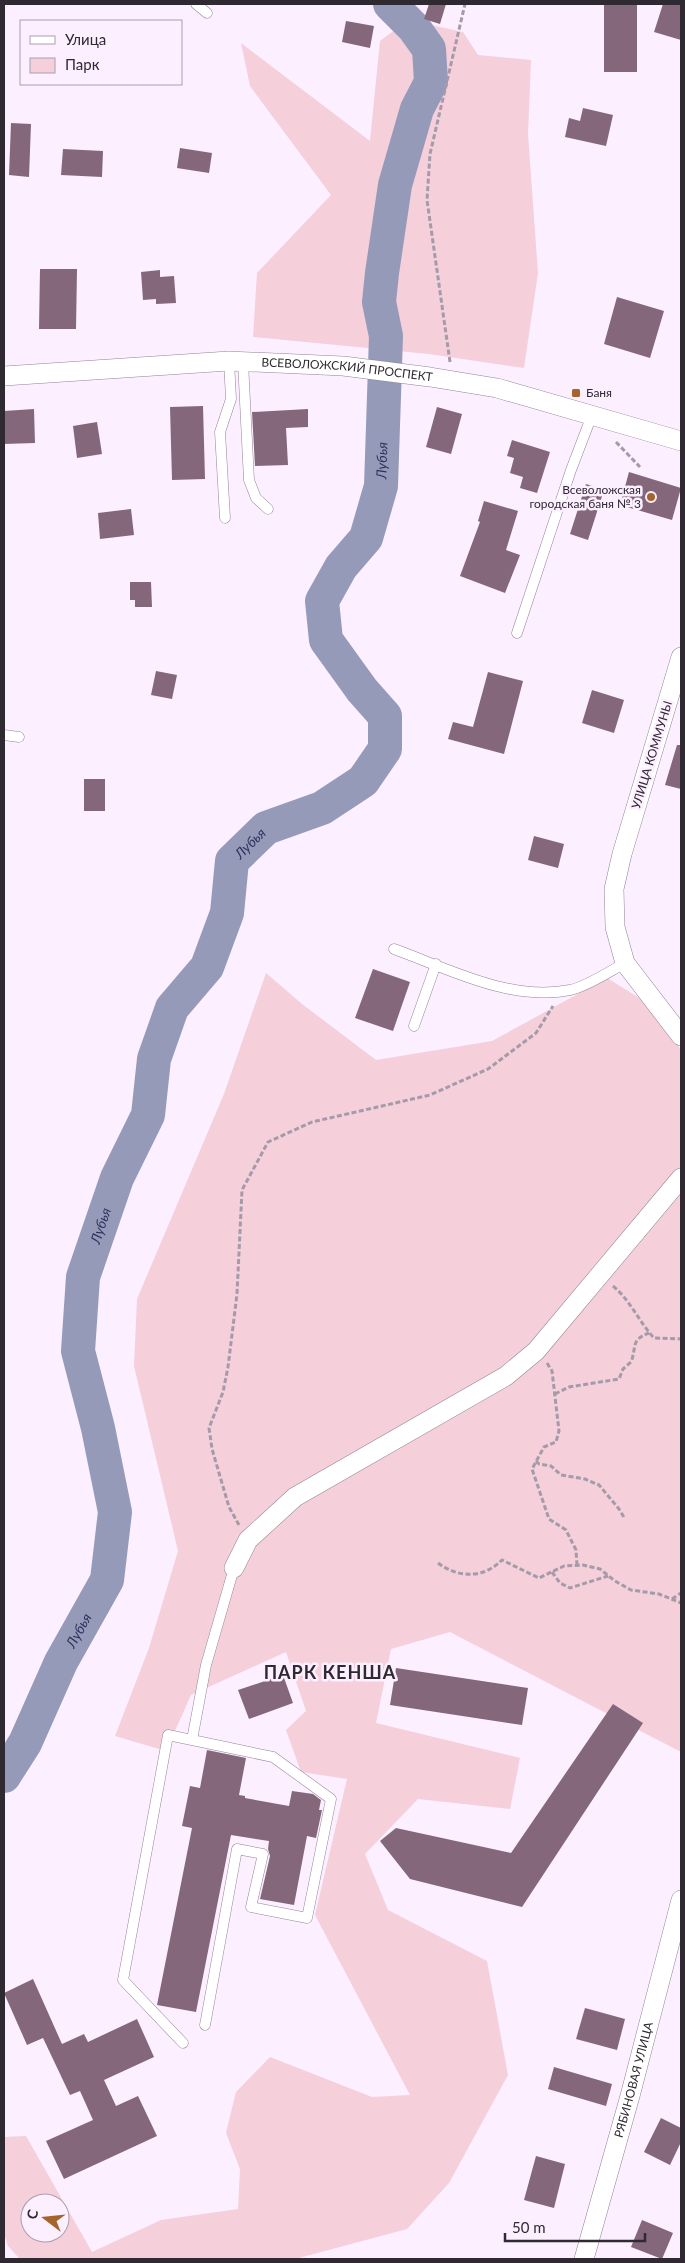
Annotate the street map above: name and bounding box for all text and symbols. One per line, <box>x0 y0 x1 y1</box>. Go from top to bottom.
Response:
legend <box>20 20 182 85</box>
text: Улица <box>65 30 106 48</box>
text: Парк <box>65 55 100 73</box>
street label: ВСЕВОЛОЖСКИЙ ПРОСПЕКТ <box>261 354 434 384</box>
place label: Баня <box>586 385 612 400</box>
marker: Баня <box>570 387 582 399</box>
water label: Лубья <box>372 442 390 480</box>
place label: Всеволожская городская баня № 3 <box>529 482 641 511</box>
marker: Всеволожская городская баня № 3 <box>645 491 657 503</box>
street label: УЛИЦА КОММУНЫ <box>628 699 675 811</box>
water label: Лубья <box>230 824 269 863</box>
water label: Лубья <box>86 1205 114 1247</box>
water label: Лубья <box>61 1610 95 1651</box>
district label: ПАРК КЕНША <box>264 1661 396 1683</box>
street label: РЯБИНОВАЯ УЛИЦА <box>611 2019 656 2139</box>
north arrow <box>20 2193 70 2243</box>
text: С <box>23 2207 42 2221</box>
scale bar <box>505 2210 645 2242</box>
text: 50 m <box>512 2218 546 2236</box>

